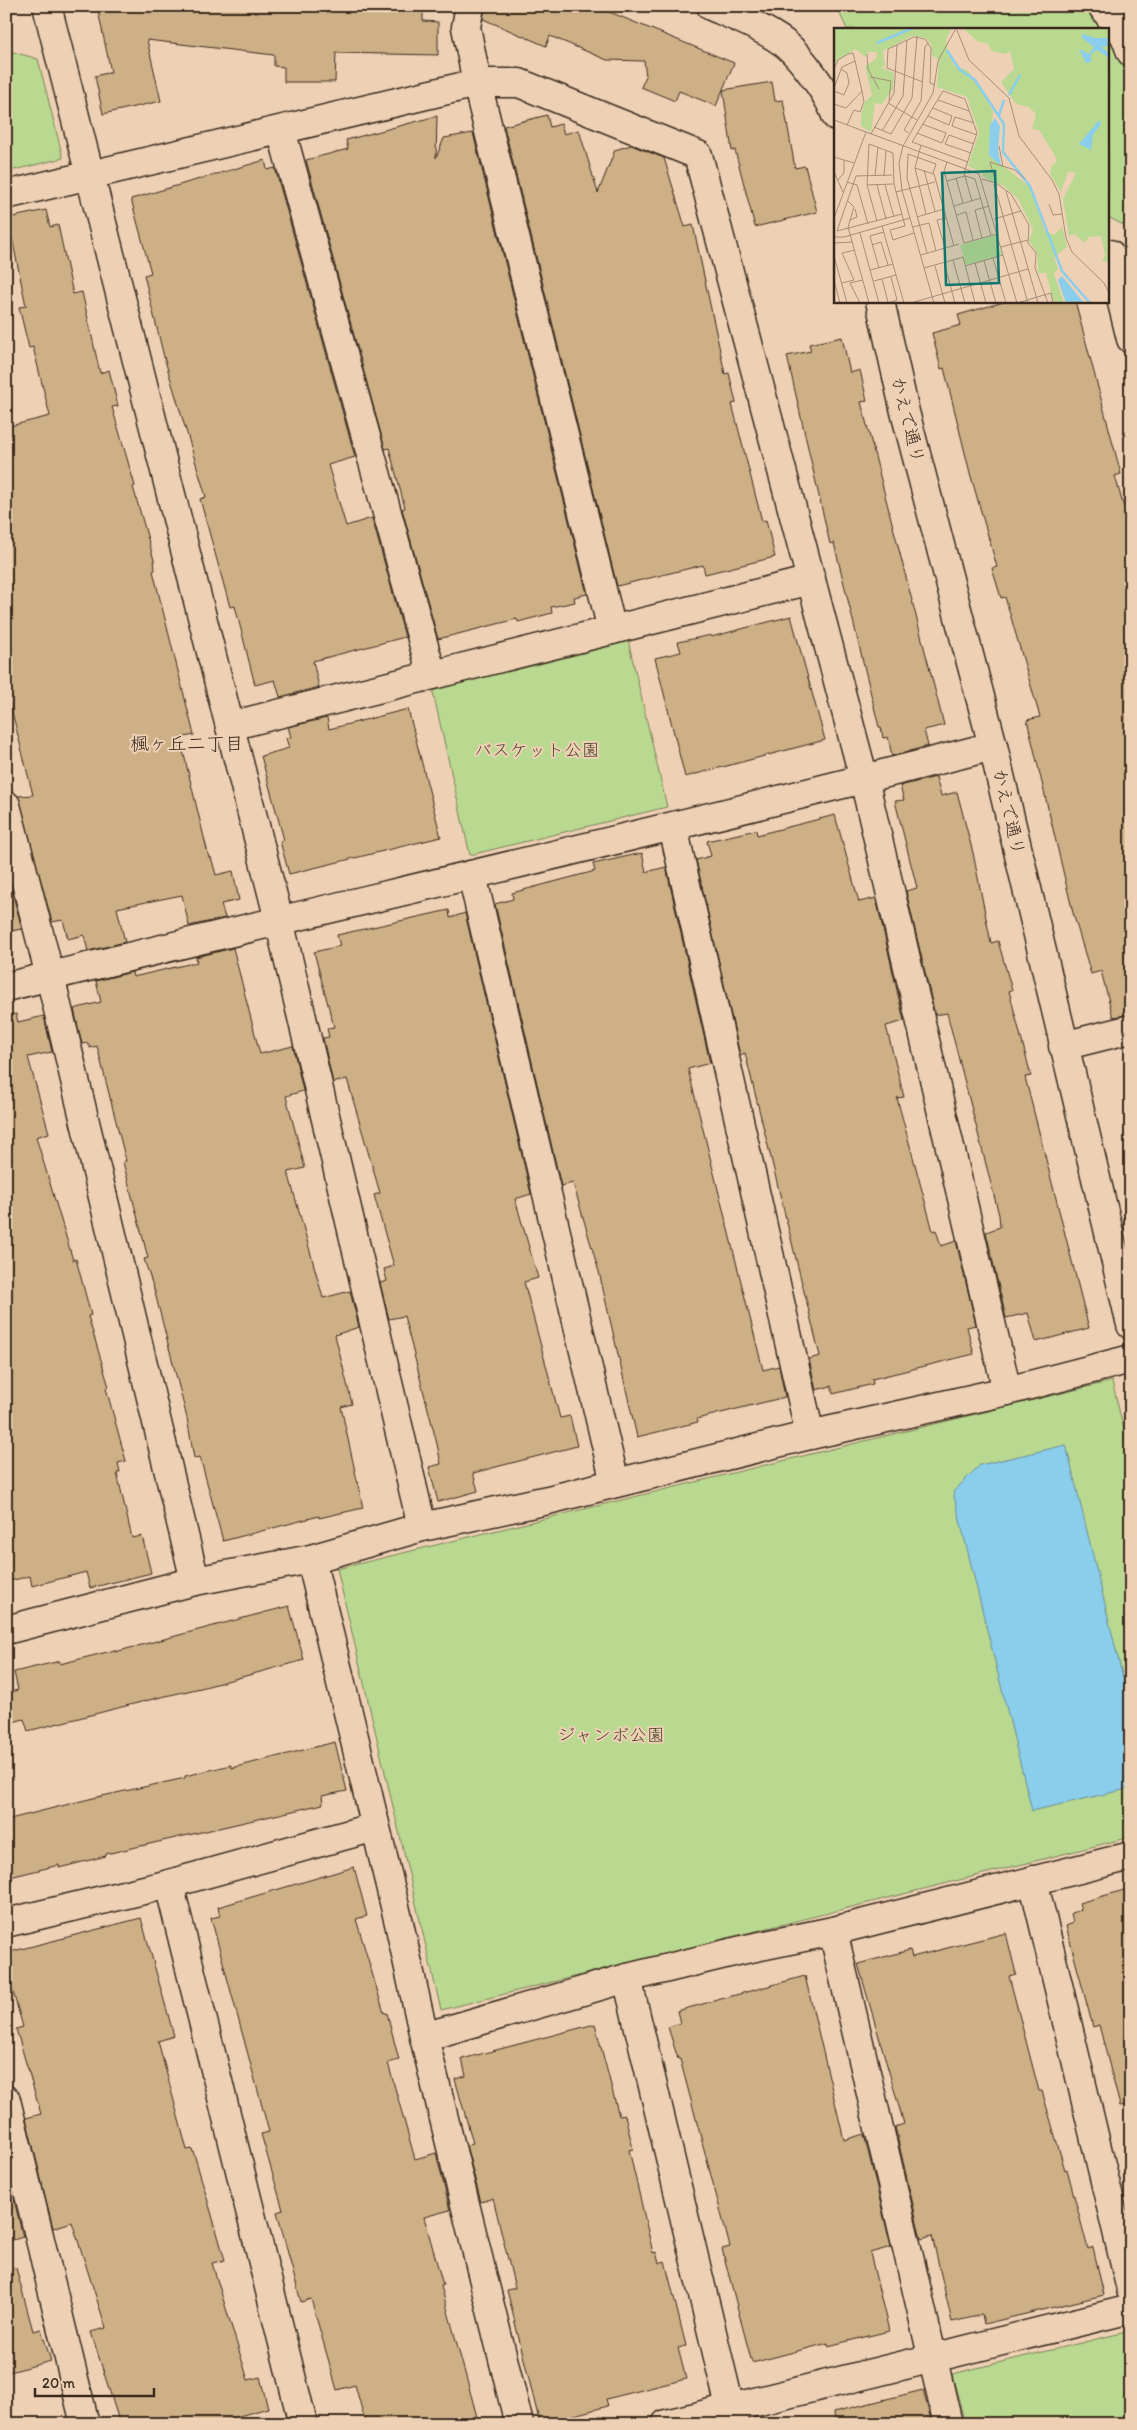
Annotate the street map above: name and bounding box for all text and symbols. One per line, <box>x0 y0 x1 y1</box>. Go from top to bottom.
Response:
inset map <box>834 28 1110 302</box>
street label: かえで通り <box>887 374 929 466</box>
district label: 楓ヶ丘二丁目 <box>130 732 244 755</box>
park label: バスケット公園 <box>474 739 600 761</box>
street label: かえで通り <box>988 766 1030 858</box>
park label: ジャンボ公園 <box>557 1724 665 1746</box>
scale bar <box>35 2365 154 2397</box>
text: 20 m <box>42 2374 76 2392</box>

